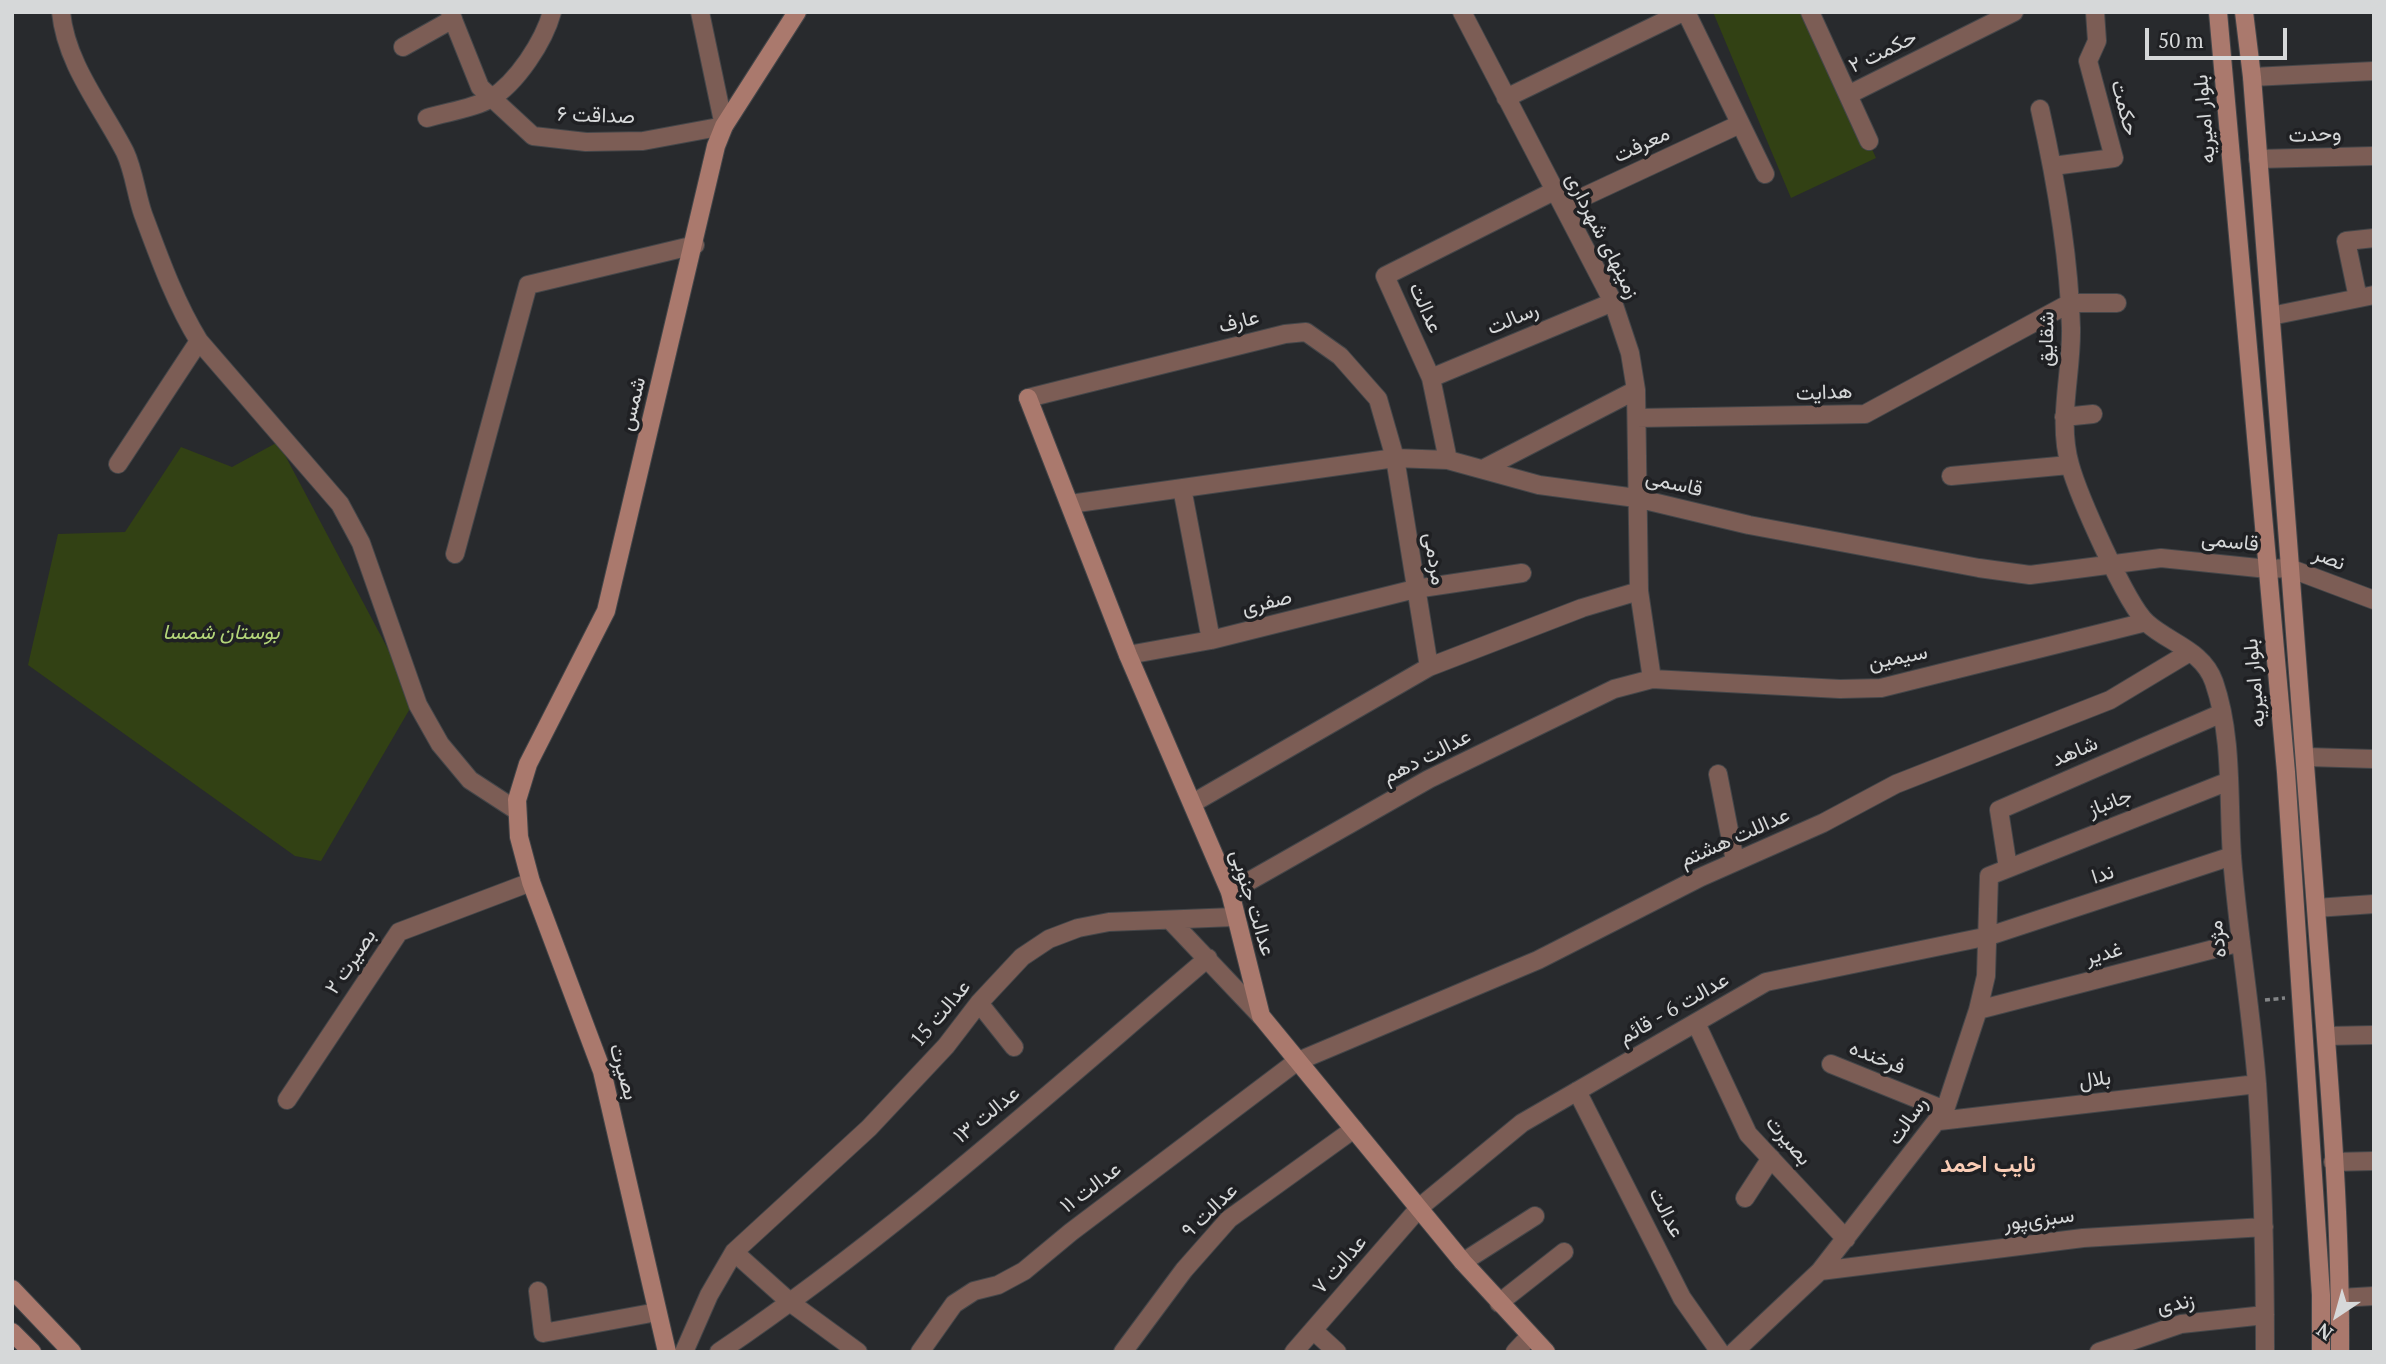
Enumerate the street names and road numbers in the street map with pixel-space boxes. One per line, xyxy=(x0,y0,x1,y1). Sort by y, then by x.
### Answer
street label: حکمت ۲ xyxy=(1845,25,1921,79)
street label: بلوار امیریه xyxy=(2189,73,2221,165)
street label: حکمت xyxy=(2105,78,2143,138)
street label: صداقت ۶ xyxy=(557,102,635,130)
street label: معرفت xyxy=(1610,121,1674,169)
street label: وحدت xyxy=(2288,121,2342,149)
street label: زمینهای شهرداری xyxy=(1560,169,1644,303)
street label: عدالت xyxy=(1403,279,1447,337)
street label: رسالت xyxy=(1484,297,1542,341)
street label: عارف xyxy=(1216,305,1262,339)
street label: شقایق xyxy=(2034,311,2060,367)
street label: شمس xyxy=(614,374,652,434)
street label: هدایت xyxy=(1795,379,1853,407)
street label: قاسمی xyxy=(1643,465,1705,503)
street label: قاسمی xyxy=(2200,526,2260,558)
street label: مردمی xyxy=(1417,531,1451,587)
street label: نصر xyxy=(2309,541,2349,577)
street label: صفری xyxy=(1239,585,1295,621)
street label: بلوار امیریه xyxy=(2239,637,2271,729)
street label: سیمین xyxy=(1866,640,1930,676)
street label: عدالت دهم xyxy=(1379,724,1475,790)
street label: شاهد xyxy=(2048,731,2102,773)
street label: جانباز xyxy=(2084,783,2136,823)
street label: عداللت هشتم xyxy=(1676,803,1794,873)
street label: عدالت جنوبی xyxy=(1224,847,1280,959)
street label: ندا xyxy=(2089,860,2117,890)
street label: مژده xyxy=(2203,919,2233,959)
street label: بصیرت ۲ xyxy=(320,924,382,1000)
street label: غدیر xyxy=(2083,937,2125,971)
street label: عدالت 6 - قائم xyxy=(1615,967,1733,1051)
street label: عدالت 15 xyxy=(906,975,976,1053)
street label: فرخنده xyxy=(1845,1035,1909,1081)
street label: بصیرت xyxy=(603,1041,643,1103)
street label: بلال xyxy=(2077,1066,2113,1094)
street label: عدالت ۱۳ xyxy=(949,1081,1025,1149)
street label: رسالت xyxy=(1882,1092,1934,1150)
street label: بصیرت xyxy=(1760,1111,1816,1171)
street label: عدالت ۱۱ xyxy=(1056,1157,1126,1219)
street label: عدالت ۹ xyxy=(1177,1178,1243,1244)
street label: عدالت xyxy=(1643,1184,1689,1242)
street label: سبزی‌پور xyxy=(2002,1203,2076,1237)
street label: عدالت ۷ xyxy=(1308,1230,1372,1300)
street label: زندی xyxy=(2155,1288,2197,1320)

